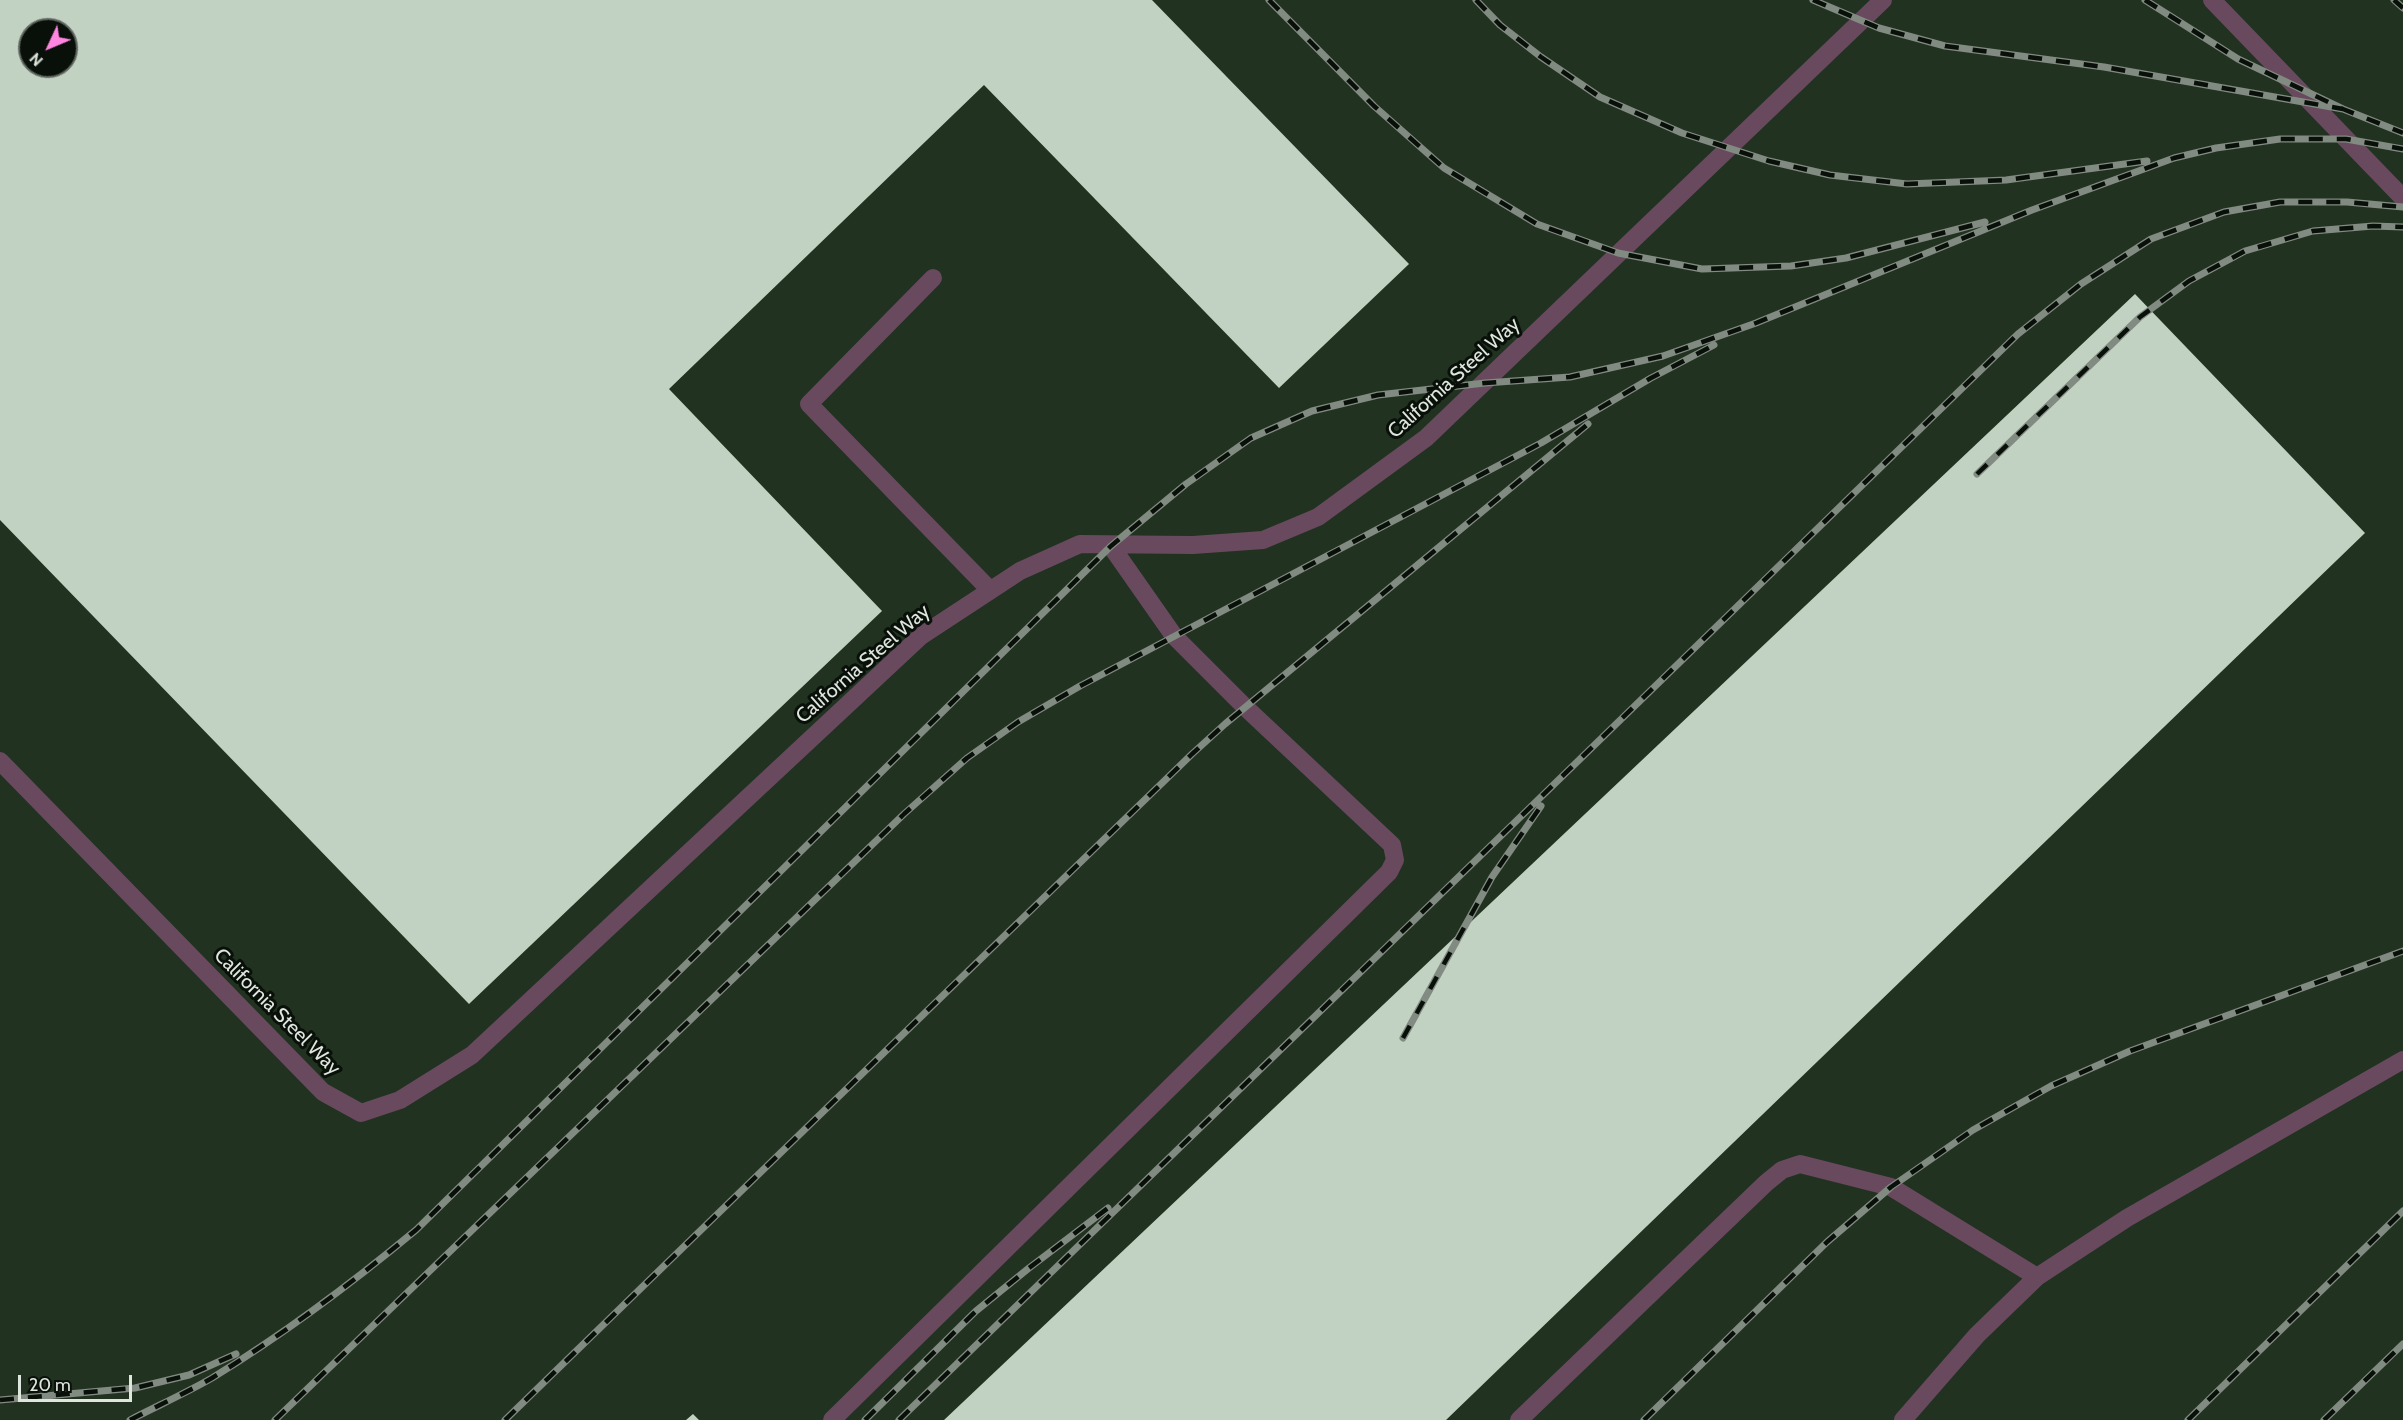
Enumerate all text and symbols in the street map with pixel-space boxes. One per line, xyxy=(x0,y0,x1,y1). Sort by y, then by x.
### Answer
north arrow xyxy=(18,18,78,78)
text: N xyxy=(25,49,47,70)
street label: California Steel Way xyxy=(1383,312,1525,444)
street label: California Steel Way xyxy=(791,599,935,729)
street label: California Steel Way xyxy=(209,944,345,1080)
scale bar xyxy=(21,1363,135,1401)
text: 20 m xyxy=(29,1374,71,1396)

